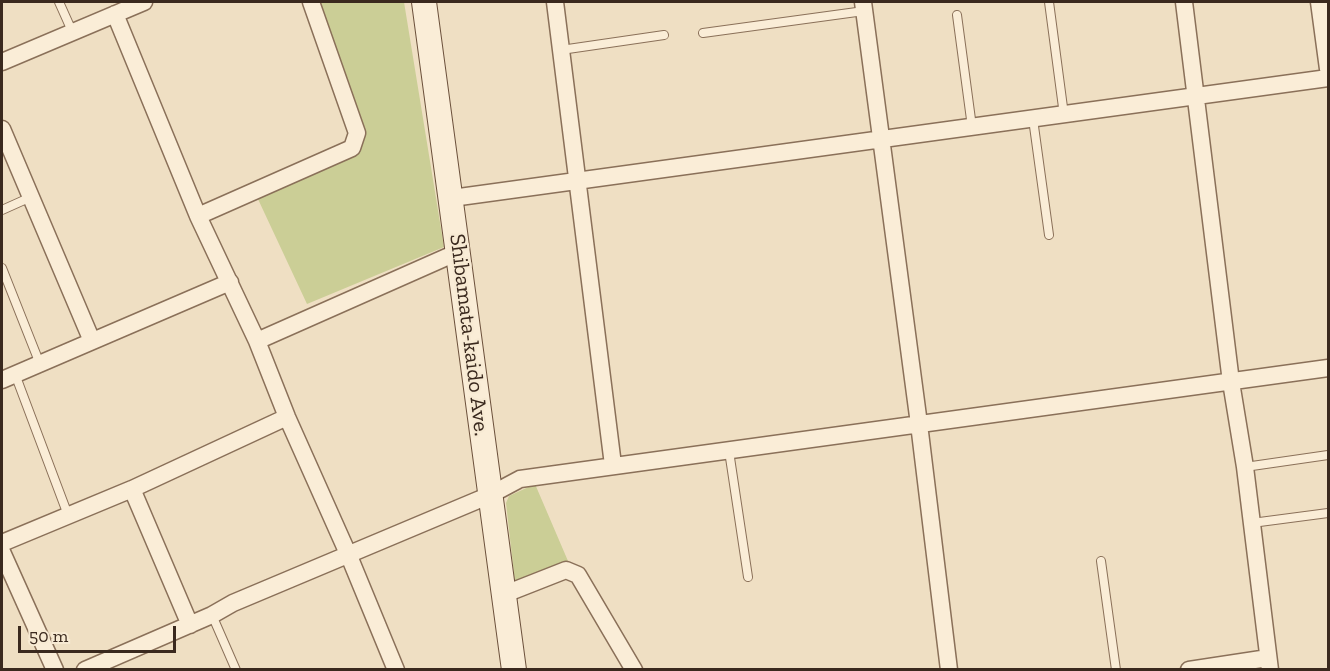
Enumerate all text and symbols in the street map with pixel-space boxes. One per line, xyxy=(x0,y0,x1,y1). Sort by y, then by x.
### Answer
street label: Shibamata-kaido Ave. xyxy=(443,232,495,438)
scale bar xyxy=(21,614,178,652)
text: 50 m xyxy=(29,625,68,647)

